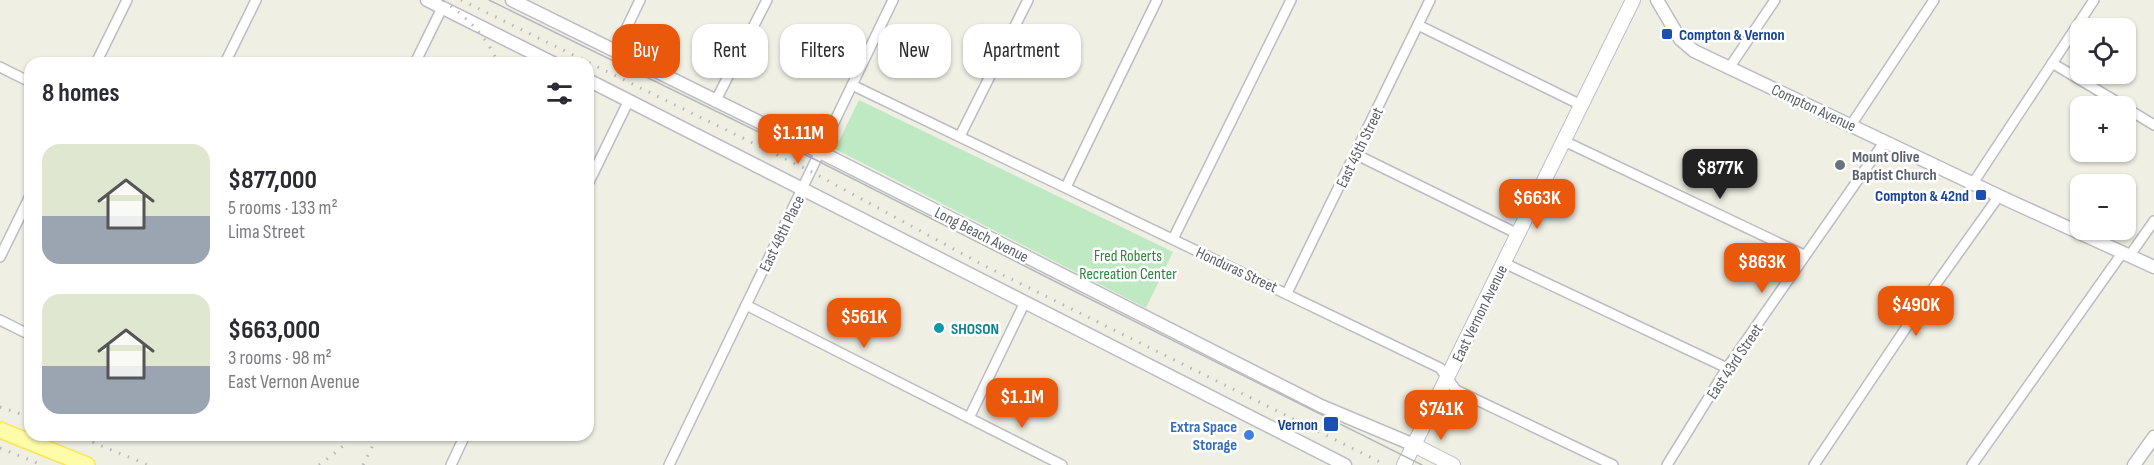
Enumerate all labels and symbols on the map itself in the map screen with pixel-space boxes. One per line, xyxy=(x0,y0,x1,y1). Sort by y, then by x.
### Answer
place label: Compton & Vernon xyxy=(1679,26,1785,45)
marker: Compton & Vernon xyxy=(1660,27,1674,41)
street label: Compton Avenue xyxy=(1768,81,1859,136)
street label: East 45th Street xyxy=(1333,104,1388,191)
pin: $1.11M xyxy=(749,114,847,165)
place label: Mount Olive Baptist Church xyxy=(1852,148,1937,185)
pin: $877K xyxy=(1678,149,1762,200)
marker: Mount Olive Baptist Church xyxy=(1833,158,1847,172)
pin: $663K xyxy=(1495,179,1579,230)
place label: Compton & 42nd xyxy=(1875,187,1969,206)
marker: Compton & 42nd xyxy=(1974,188,1988,202)
street label: East 48th Place xyxy=(756,192,809,275)
street label: Long Beach Avenue xyxy=(931,204,1031,267)
street label: Honduras Street xyxy=(1193,243,1280,298)
pin: $863K xyxy=(1720,243,1804,294)
park label: Fred Roberts Recreation Center xyxy=(1079,247,1177,284)
street label: East Vernon Avenue xyxy=(1449,262,1512,365)
pin: $490K xyxy=(1874,286,1958,337)
pin: $561K xyxy=(822,298,906,349)
place label: SHOSON xyxy=(951,320,999,339)
marker: SHOSON xyxy=(932,321,946,335)
street label: East 43rd Street xyxy=(1703,321,1767,403)
pin: $1.1M xyxy=(980,378,1064,429)
pin: $741K xyxy=(1399,390,1483,441)
marker: Vernon xyxy=(1322,415,1340,433)
place label: Vernon xyxy=(1278,416,1318,435)
place label: Extra Space Storage xyxy=(1170,418,1237,455)
marker: Extra Space Storage xyxy=(1242,428,1256,442)

